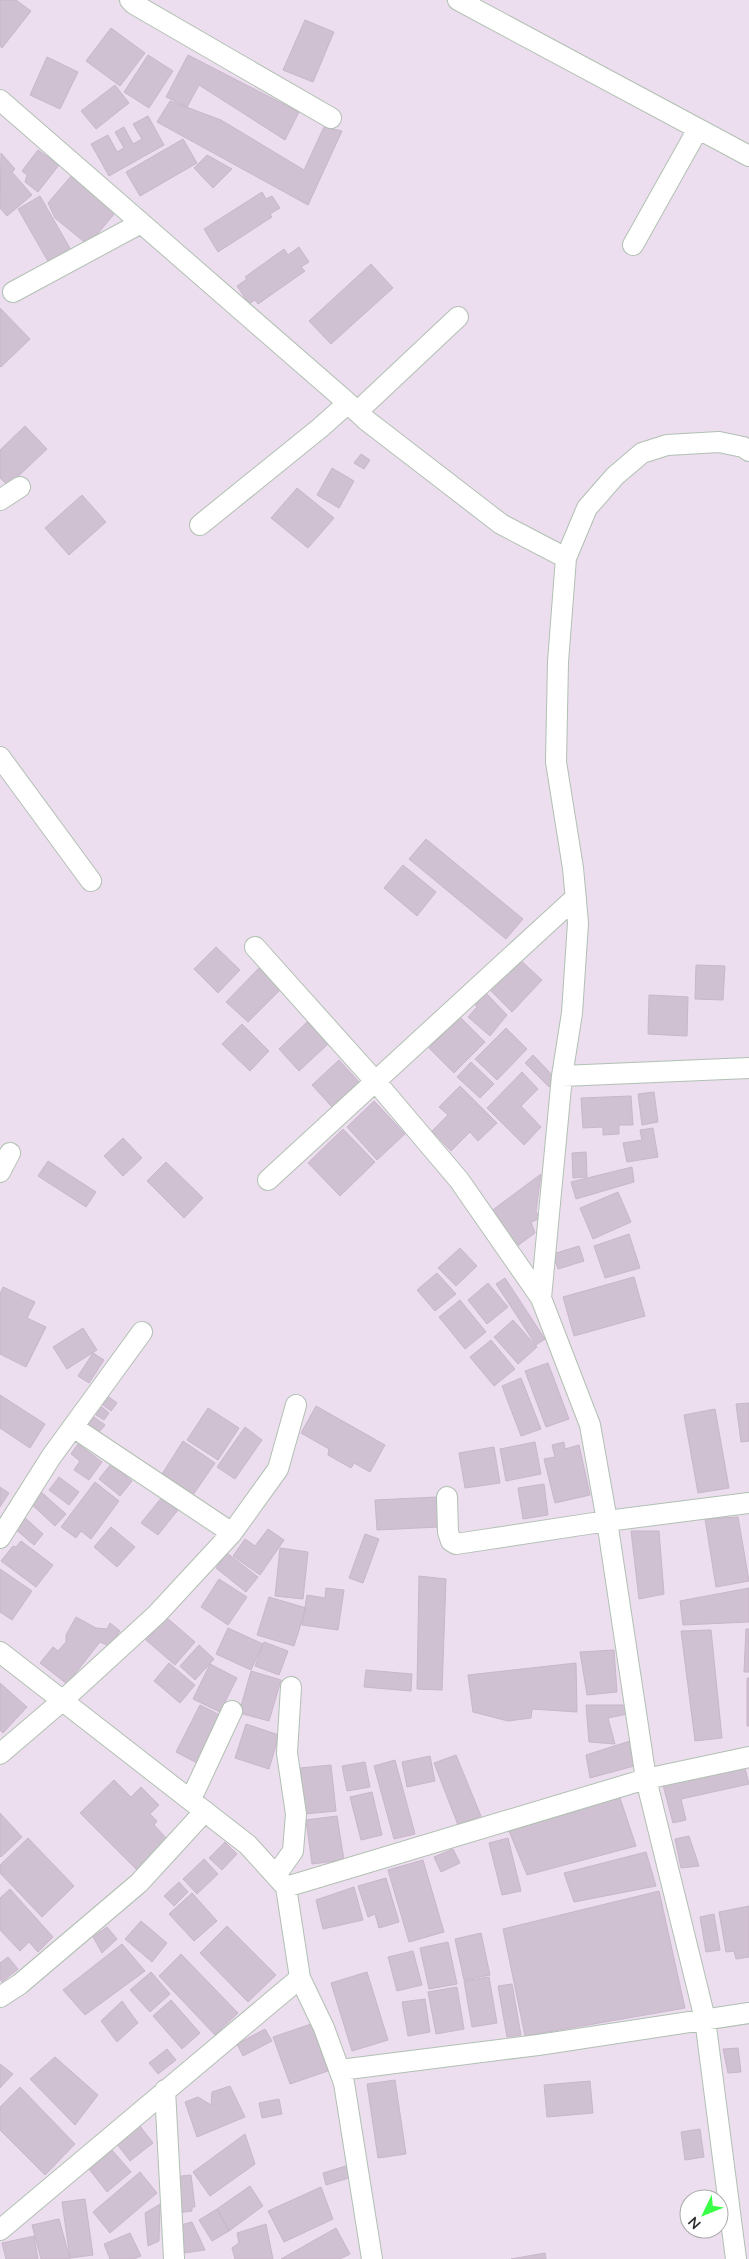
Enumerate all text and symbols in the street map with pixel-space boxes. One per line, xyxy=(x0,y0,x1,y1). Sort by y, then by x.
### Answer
north arrow xyxy=(679,2189,729,2239)
text: N xyxy=(684,2213,704,2233)

